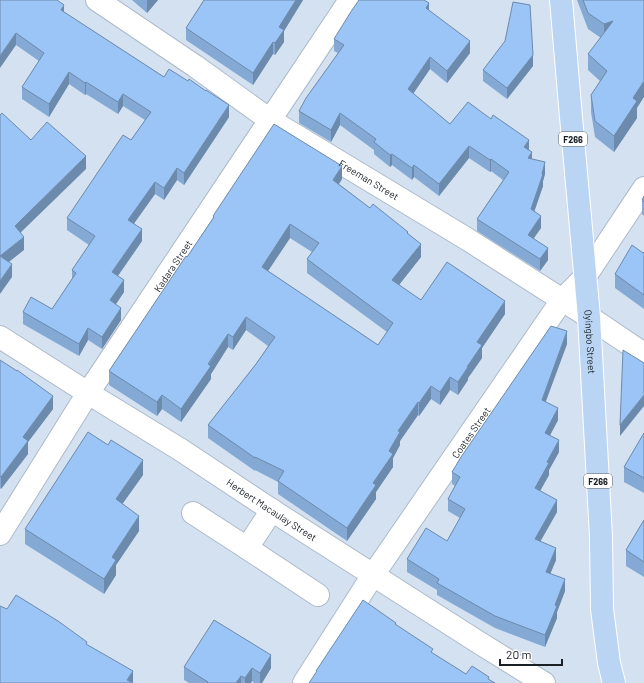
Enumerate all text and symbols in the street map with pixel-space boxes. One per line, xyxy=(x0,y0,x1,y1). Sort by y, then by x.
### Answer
road number: F266 xyxy=(559,132,587,146)
street label: Freeman Street xyxy=(337,157,401,203)
street label: Kadara Street xyxy=(151,237,195,294)
street label: Oyingbo Street xyxy=(582,309,598,375)
street label: Coates Street xyxy=(449,404,493,460)
road number: F266 xyxy=(584,474,612,488)
street label: Herbert Macaulay Street xyxy=(224,476,319,544)
scale bar xyxy=(500,641,562,667)
text: 20 m xyxy=(506,647,532,661)

